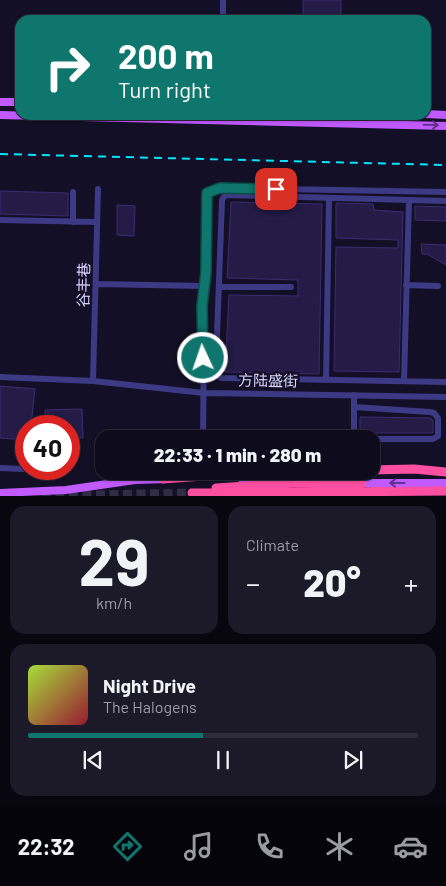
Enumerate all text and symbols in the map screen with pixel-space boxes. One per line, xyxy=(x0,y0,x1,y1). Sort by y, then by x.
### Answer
text: 200 m xyxy=(118,34,214,76)
icon: right xyxy=(35,35,100,100)
text: Turn right xyxy=(118,76,211,102)
one-way arrow xyxy=(423,120,439,130)
pin xyxy=(255,168,297,210)
icon: arrive xyxy=(262,175,290,203)
street label: 谷丰巷 xyxy=(74,262,92,308)
position arrow xyxy=(176,331,228,383)
street label: 方陆盛街 xyxy=(238,370,298,390)
speed limit sign: 40 xyxy=(15,415,80,480)
text: 22:33 · 1 min · 280 m xyxy=(154,443,321,466)
one-way arrow xyxy=(390,478,406,488)
text: 29 xyxy=(79,521,149,599)
text: Climate xyxy=(246,535,299,554)
text: 20° xyxy=(303,559,361,605)
text: − xyxy=(246,566,260,600)
text: + xyxy=(404,566,418,600)
text: km/h xyxy=(96,593,132,612)
text: Night Drive xyxy=(103,674,196,697)
text: The Halogens xyxy=(103,697,197,716)
icon: previous xyxy=(79,746,107,774)
icon: pause xyxy=(209,746,237,774)
icon: next xyxy=(339,746,367,774)
icon: directions xyxy=(110,829,145,864)
icon: music xyxy=(181,829,216,864)
icon: phone xyxy=(252,829,287,864)
icon: climate xyxy=(322,829,357,864)
icon: car xyxy=(393,829,428,864)
text: 22:32 xyxy=(18,833,75,859)

